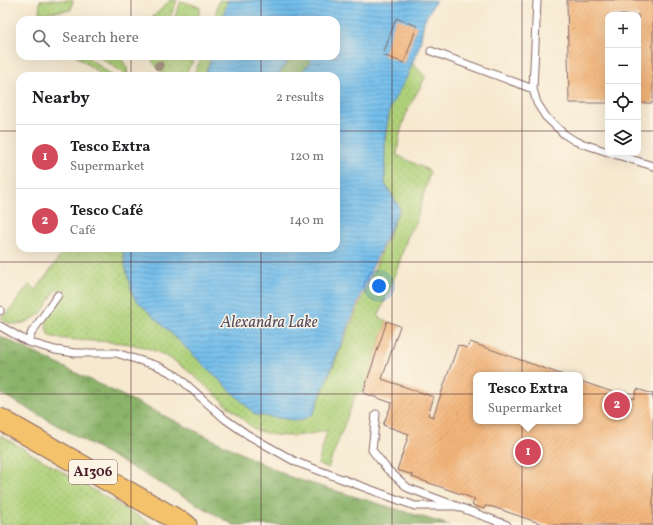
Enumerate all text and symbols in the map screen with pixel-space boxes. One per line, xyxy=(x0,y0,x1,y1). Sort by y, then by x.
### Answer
map controls xyxy=(605,12,641,156)
button: + xyxy=(605,12,641,48)
search box xyxy=(16,16,340,60)
icon: search xyxy=(30,27,52,49)
text: Search here xyxy=(62,28,139,49)
button: − xyxy=(605,48,641,84)
button: locate xyxy=(605,84,641,120)
text: Nearby xyxy=(32,87,90,110)
text: 2 results xyxy=(276,89,324,107)
button: layers xyxy=(605,120,641,156)
text: Tesco Extra xyxy=(70,137,151,158)
text: 1 xyxy=(42,148,48,166)
text: 120 m xyxy=(290,148,324,166)
text: Supermarket xyxy=(70,158,145,176)
text: Tesco Café xyxy=(70,201,143,222)
text: 2 xyxy=(42,212,48,230)
text: 140 m xyxy=(290,212,324,230)
text: Café xyxy=(70,222,96,240)
your location xyxy=(369,276,389,296)
water label: Alexandra Lake xyxy=(219,312,318,334)
popup xyxy=(473,372,583,424)
text: Tesco Extra xyxy=(488,379,568,400)
pin: 2 xyxy=(604,390,630,420)
text: Supermarket xyxy=(488,400,562,418)
pin: 1 xyxy=(515,437,541,467)
road number: A1306 xyxy=(69,460,117,484)

